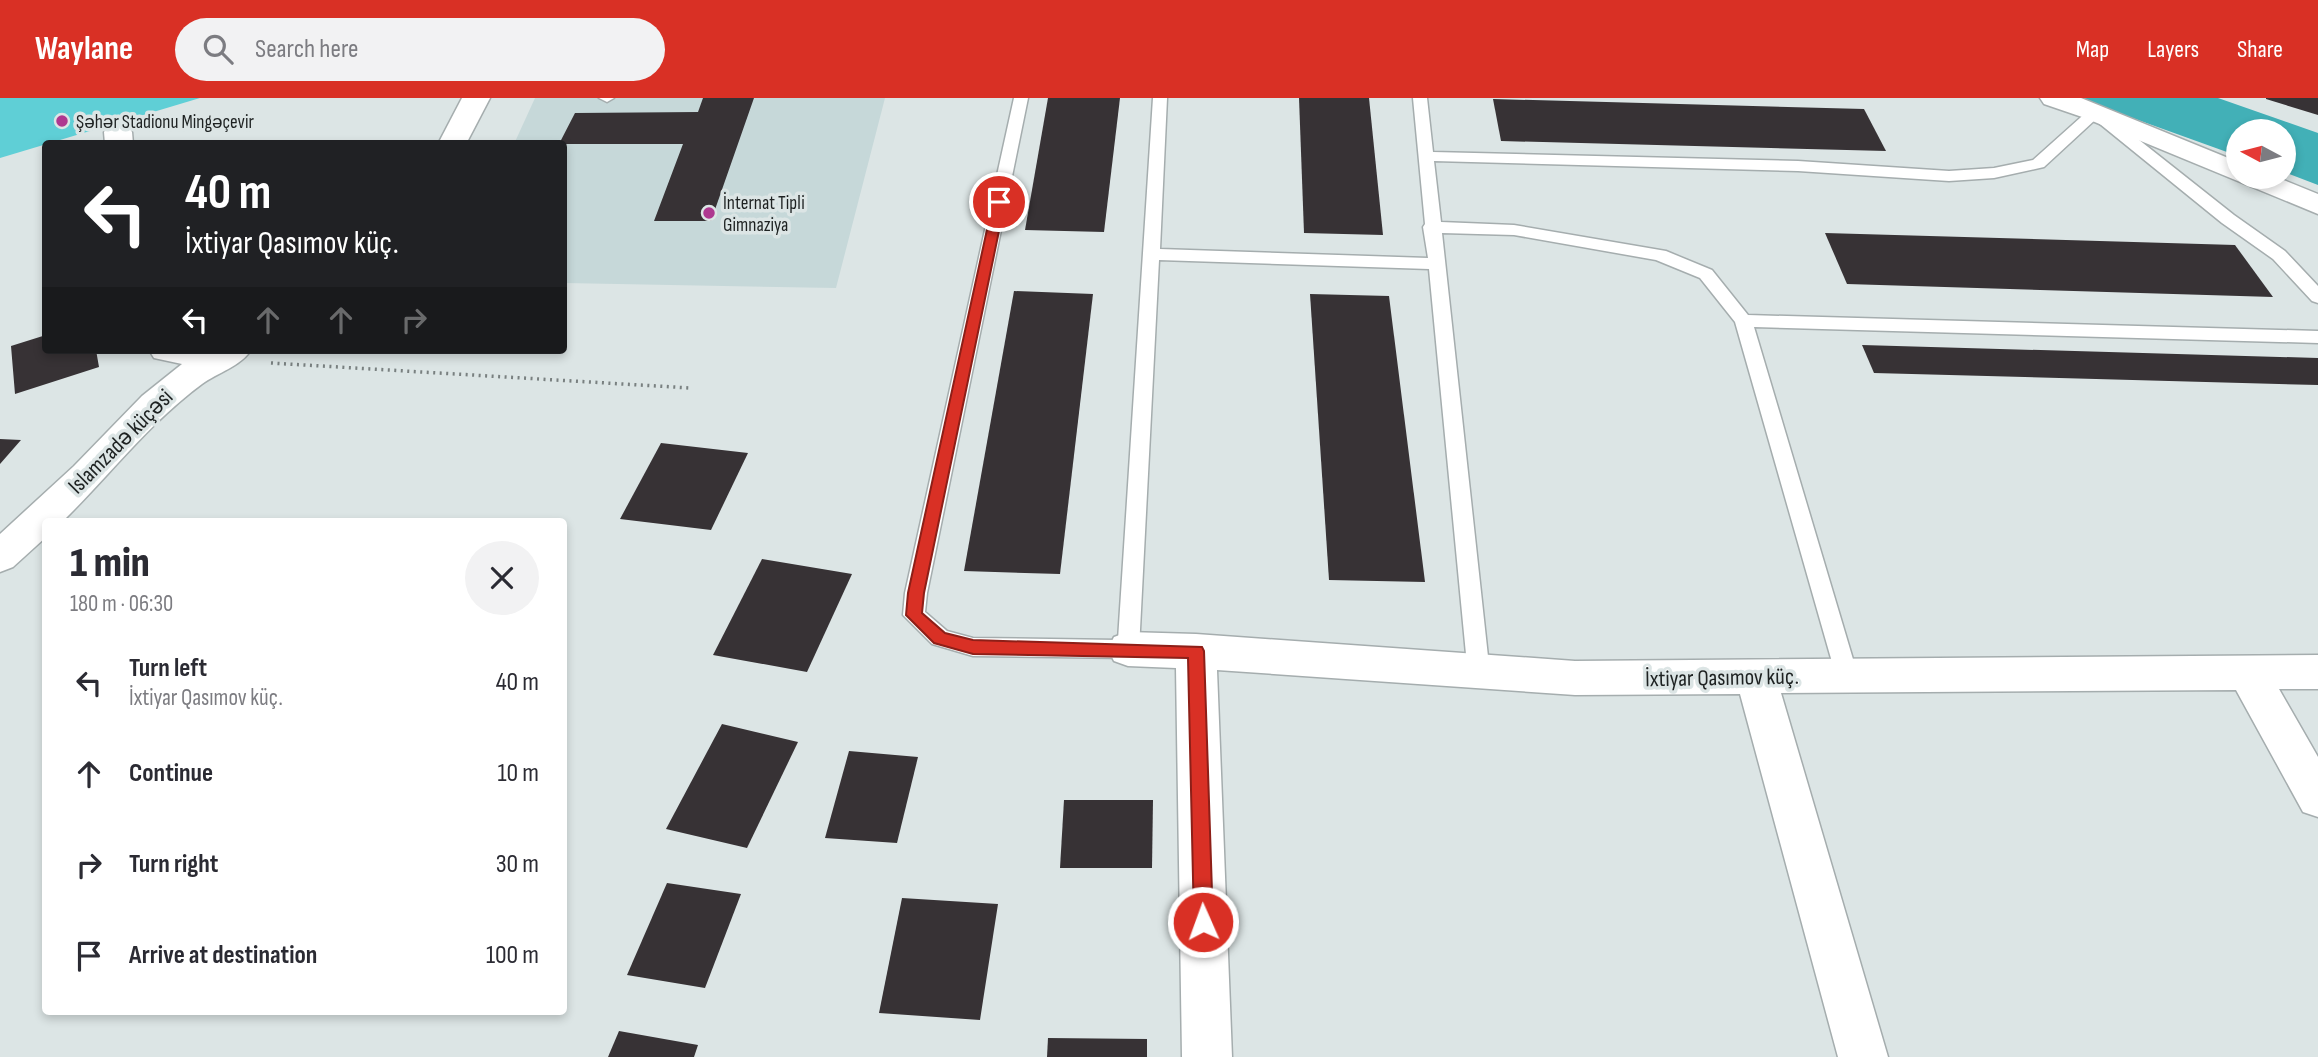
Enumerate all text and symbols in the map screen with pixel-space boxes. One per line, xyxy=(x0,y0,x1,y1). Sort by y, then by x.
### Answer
search box xyxy=(175,18,665,81)
text: Waylane xyxy=(35,29,133,69)
icon: search xyxy=(199,30,237,68)
text: Search here xyxy=(255,34,358,65)
text: Map xyxy=(2076,35,2109,64)
text: Layers xyxy=(2147,35,2199,64)
text: Share xyxy=(2237,35,2283,64)
place label: Şəhər Stadionu Mingəçevir xyxy=(76,111,254,134)
marker: Şəhər Stadionu Mingəçevir xyxy=(54,113,70,129)
north arrow xyxy=(2226,119,2296,189)
map controls xyxy=(2226,119,2296,189)
text: 40 m xyxy=(185,164,271,223)
icon: left xyxy=(70,168,161,259)
pin xyxy=(969,172,1029,232)
icon: arrive xyxy=(980,183,1018,221)
place label: İnternat Tipli Gimnaziya xyxy=(723,192,805,237)
marker: İnternat Tipli Gimnaziya xyxy=(701,205,717,221)
text: İxtiyar Qasımov küç. xyxy=(185,224,399,263)
icon: left xyxy=(176,301,214,339)
icon: ahead xyxy=(249,301,287,339)
icon: ahead xyxy=(322,301,360,339)
icon: right xyxy=(395,301,433,339)
street label: Islamzadə küçəsi xyxy=(62,383,179,500)
text: 1 min xyxy=(70,538,150,589)
button: close xyxy=(465,541,539,615)
text: 180 m · 06:30 xyxy=(70,590,173,618)
text: Turn left xyxy=(129,653,207,684)
street label: İxtiyar Qasımov küç. xyxy=(1645,663,1799,693)
icon: left xyxy=(70,664,108,702)
text: 40 m xyxy=(496,667,539,698)
text: İxtiyar Qasımov küç. xyxy=(129,684,283,712)
icon: ahead xyxy=(70,755,108,793)
text: Continue xyxy=(129,758,213,789)
text: 10 m xyxy=(497,758,539,789)
icon: right xyxy=(70,846,108,884)
text: Turn right xyxy=(129,849,218,880)
text: 30 m xyxy=(496,849,539,880)
position arrow xyxy=(1166,885,1240,959)
icon: arrive xyxy=(70,937,108,975)
text: Arrive at destination xyxy=(129,940,317,971)
text: 100 m xyxy=(486,940,539,971)

